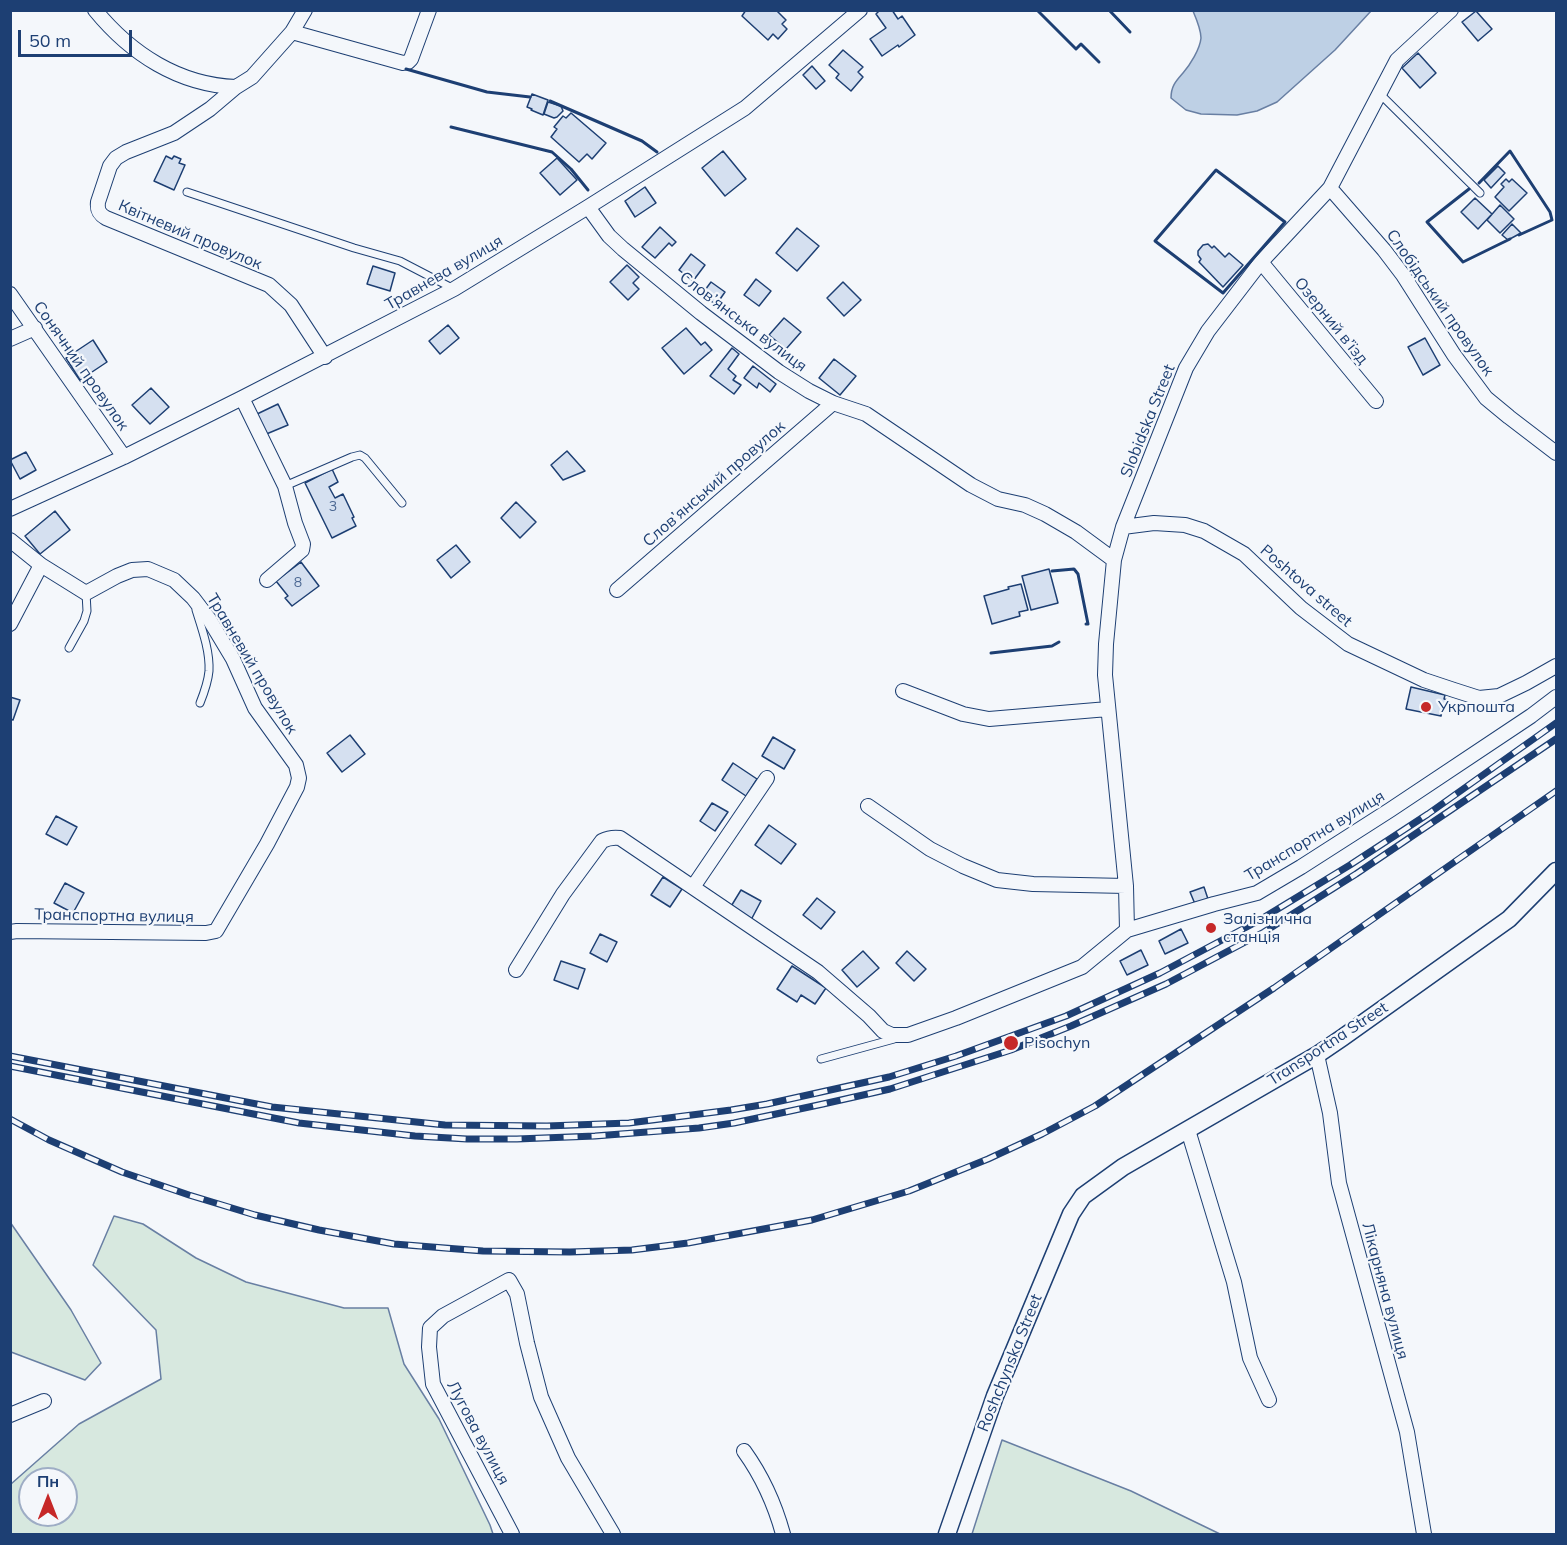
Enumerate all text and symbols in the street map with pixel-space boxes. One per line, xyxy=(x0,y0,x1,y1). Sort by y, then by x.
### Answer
scale bar xyxy=(21,18,135,56)
text: 50 m xyxy=(29,29,71,52)
street label: Квітневий провулок xyxy=(115,196,265,274)
street label: Слобідський провулок xyxy=(1382,226,1498,380)
street label: Травнева вулиця xyxy=(382,231,506,315)
street label: Слов’янська вулиця xyxy=(676,268,810,376)
street label: Озерний в’їзд xyxy=(1290,274,1372,368)
street label: Сонячний провулок xyxy=(29,298,133,434)
street label: Slobidska Street xyxy=(1117,362,1179,480)
street label: Слов’янський провулок xyxy=(639,417,789,551)
house number: 3 xyxy=(329,499,337,515)
street label: Poshtova street xyxy=(1256,541,1356,631)
house number: 8 xyxy=(294,575,302,591)
street label: Травневий провулок xyxy=(202,590,302,738)
place label: Укрпошта xyxy=(1438,697,1515,717)
marker: Укрпошта xyxy=(1419,700,1433,714)
street label: Транспортна вулиця xyxy=(1242,787,1388,885)
street label: Транспортна вулиця xyxy=(34,905,194,927)
place label: Залізнична станція xyxy=(1223,909,1312,947)
marker: Залізнична станція xyxy=(1204,921,1218,935)
street label: Transportna Street xyxy=(1264,998,1392,1090)
place label: Pisochyn xyxy=(1024,1033,1090,1053)
marker: Pisochyn xyxy=(1002,1034,1020,1052)
street label: Лікарняна вулиця xyxy=(1358,1221,1412,1361)
street label: Roshchynska Street xyxy=(974,1291,1046,1435)
street label: Лугова вулиця xyxy=(443,1378,513,1488)
north arrow xyxy=(18,1467,78,1527)
text: Пн xyxy=(37,1471,59,1491)

